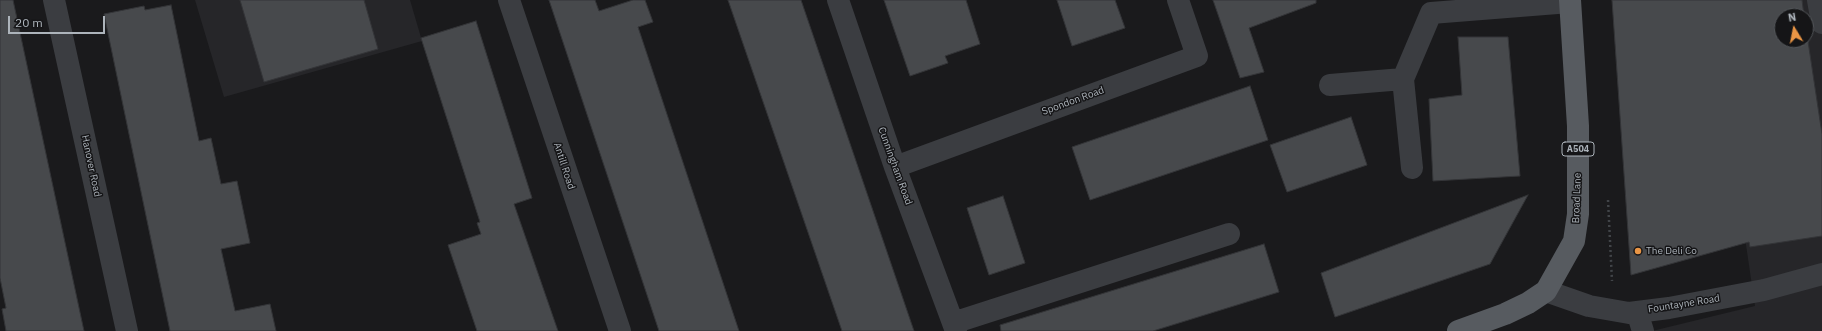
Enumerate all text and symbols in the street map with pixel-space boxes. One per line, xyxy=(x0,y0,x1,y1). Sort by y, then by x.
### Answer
scale bar xyxy=(10,8,107,34)
north arrow xyxy=(1774,8,1814,48)
text: N xyxy=(1787,10,1797,25)
text: 20 m xyxy=(15,15,43,30)
street label: Spondon Road xyxy=(1040,84,1106,118)
street label: Cunningham Road xyxy=(875,126,915,206)
street label: Hanover Road xyxy=(79,134,103,198)
street label: Antill Road xyxy=(551,141,577,191)
road number: A504 xyxy=(1562,142,1594,156)
street label: Broad Lane xyxy=(1570,172,1584,224)
place label: The Deli Co xyxy=(1646,245,1697,257)
marker: The Deli Co xyxy=(1633,246,1643,256)
street label: Fountayne Road xyxy=(1647,292,1721,316)

